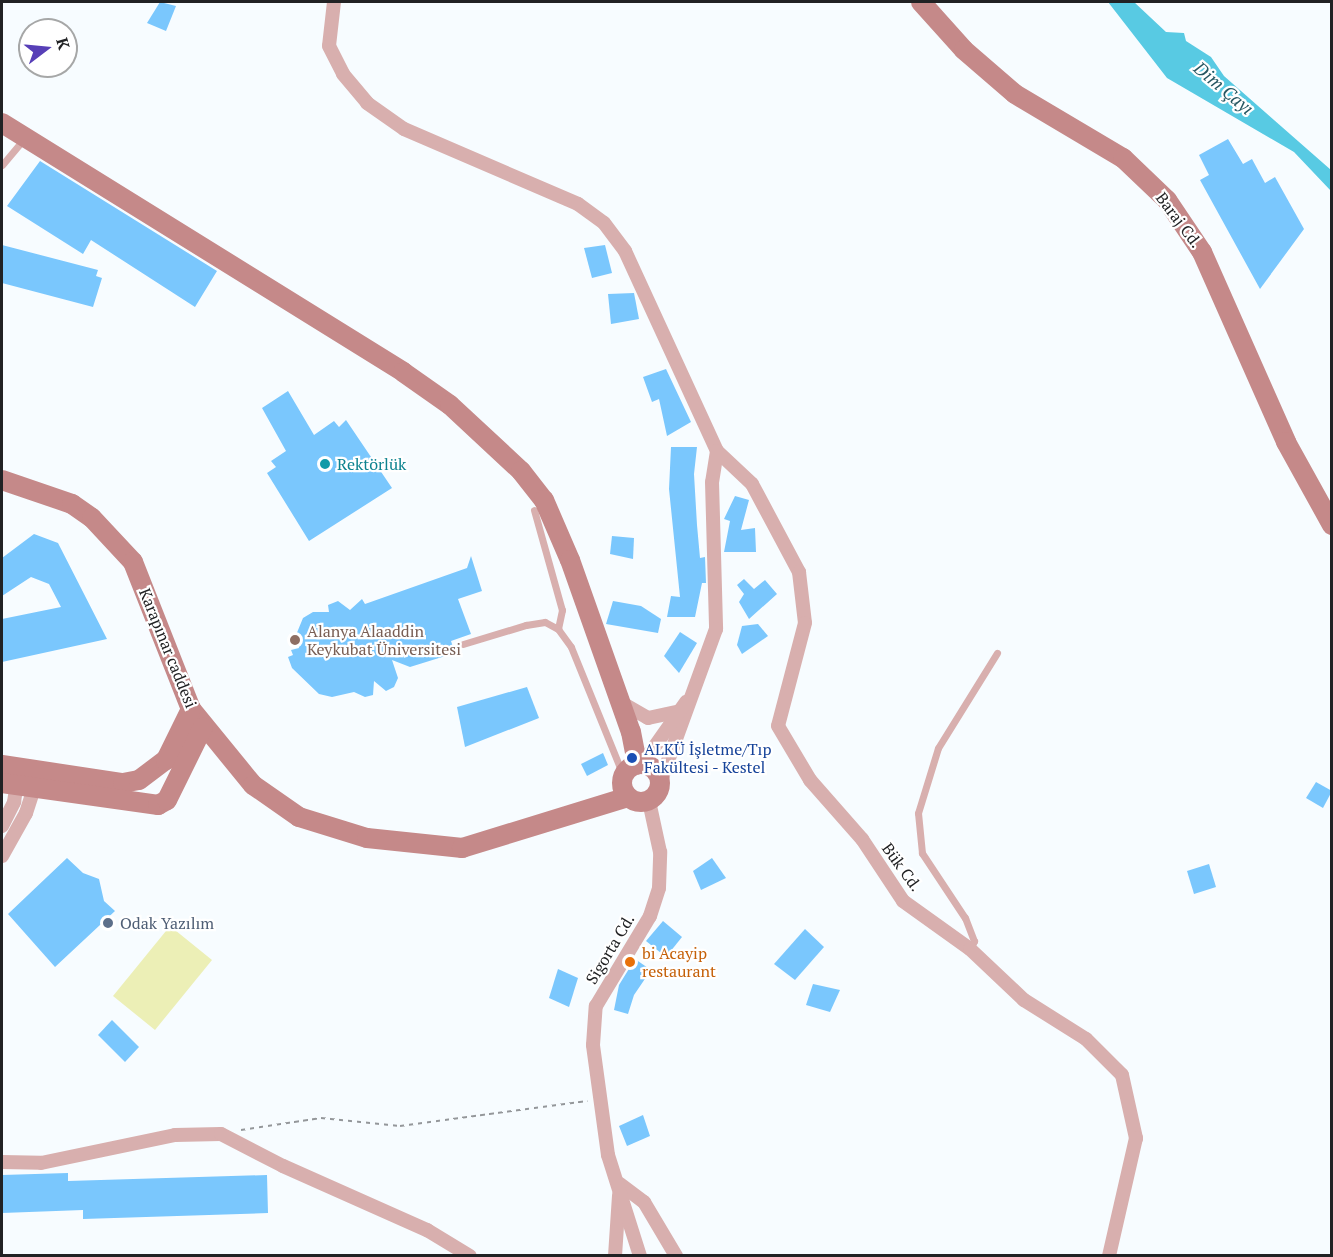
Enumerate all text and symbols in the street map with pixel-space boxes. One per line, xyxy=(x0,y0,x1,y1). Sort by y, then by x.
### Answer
north arrow xyxy=(18,18,78,78)
text: K xyxy=(51,35,76,52)
water label: Dim Çayı xyxy=(1190,57,1258,119)
street label: Baraj Cd. xyxy=(1152,189,1206,251)
place label: Rektörlük xyxy=(337,454,406,474)
marker: Rektörlük xyxy=(318,457,332,471)
street label: Karapınar caddesi xyxy=(135,585,201,711)
place label: Alanya Alaaddin Keykubat Üniversitesi xyxy=(307,621,461,659)
marker: Alanya Alaaddin Keykubat Üniversitesi xyxy=(288,633,302,647)
place label: ALKÜ İşletme/Tıp Fakültesi - Kestel xyxy=(644,739,771,777)
marker: ALKÜ İşletme/Tıp Fakültesi - Kestel xyxy=(625,751,639,765)
street label: Bük Cd. xyxy=(878,839,926,895)
street label: Sigorta Cd. xyxy=(582,910,638,988)
place label: Odak Yazılım xyxy=(120,913,214,933)
marker: Odak Yazılım xyxy=(101,916,115,930)
place label: bi Acayip restaurant xyxy=(642,943,716,981)
marker: bi Acayip restaurant xyxy=(623,955,637,969)

